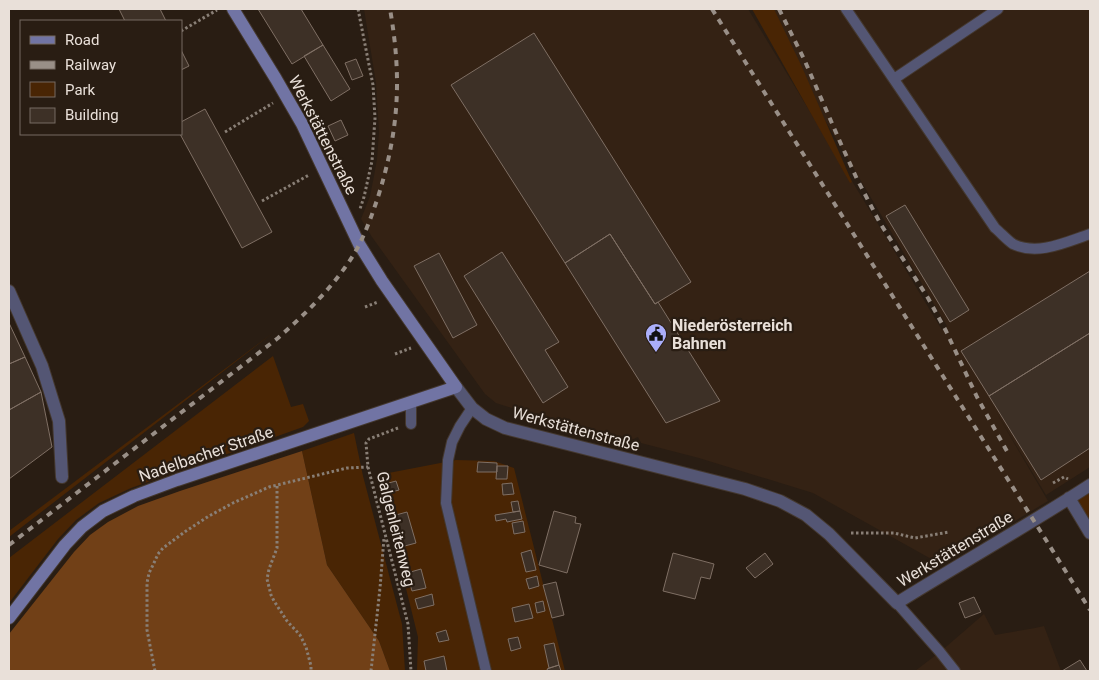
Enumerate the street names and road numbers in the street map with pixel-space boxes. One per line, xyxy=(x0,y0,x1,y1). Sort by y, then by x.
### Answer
street label: Werkstättenstraße xyxy=(285,72,361,198)
street label: Werkstättenstraße xyxy=(510,403,642,455)
street label: Nadelbacher Straße xyxy=(136,422,276,486)
street label: Galgenleitenweg xyxy=(372,469,420,589)
street label: Werkstättenstraße xyxy=(894,507,1016,591)

